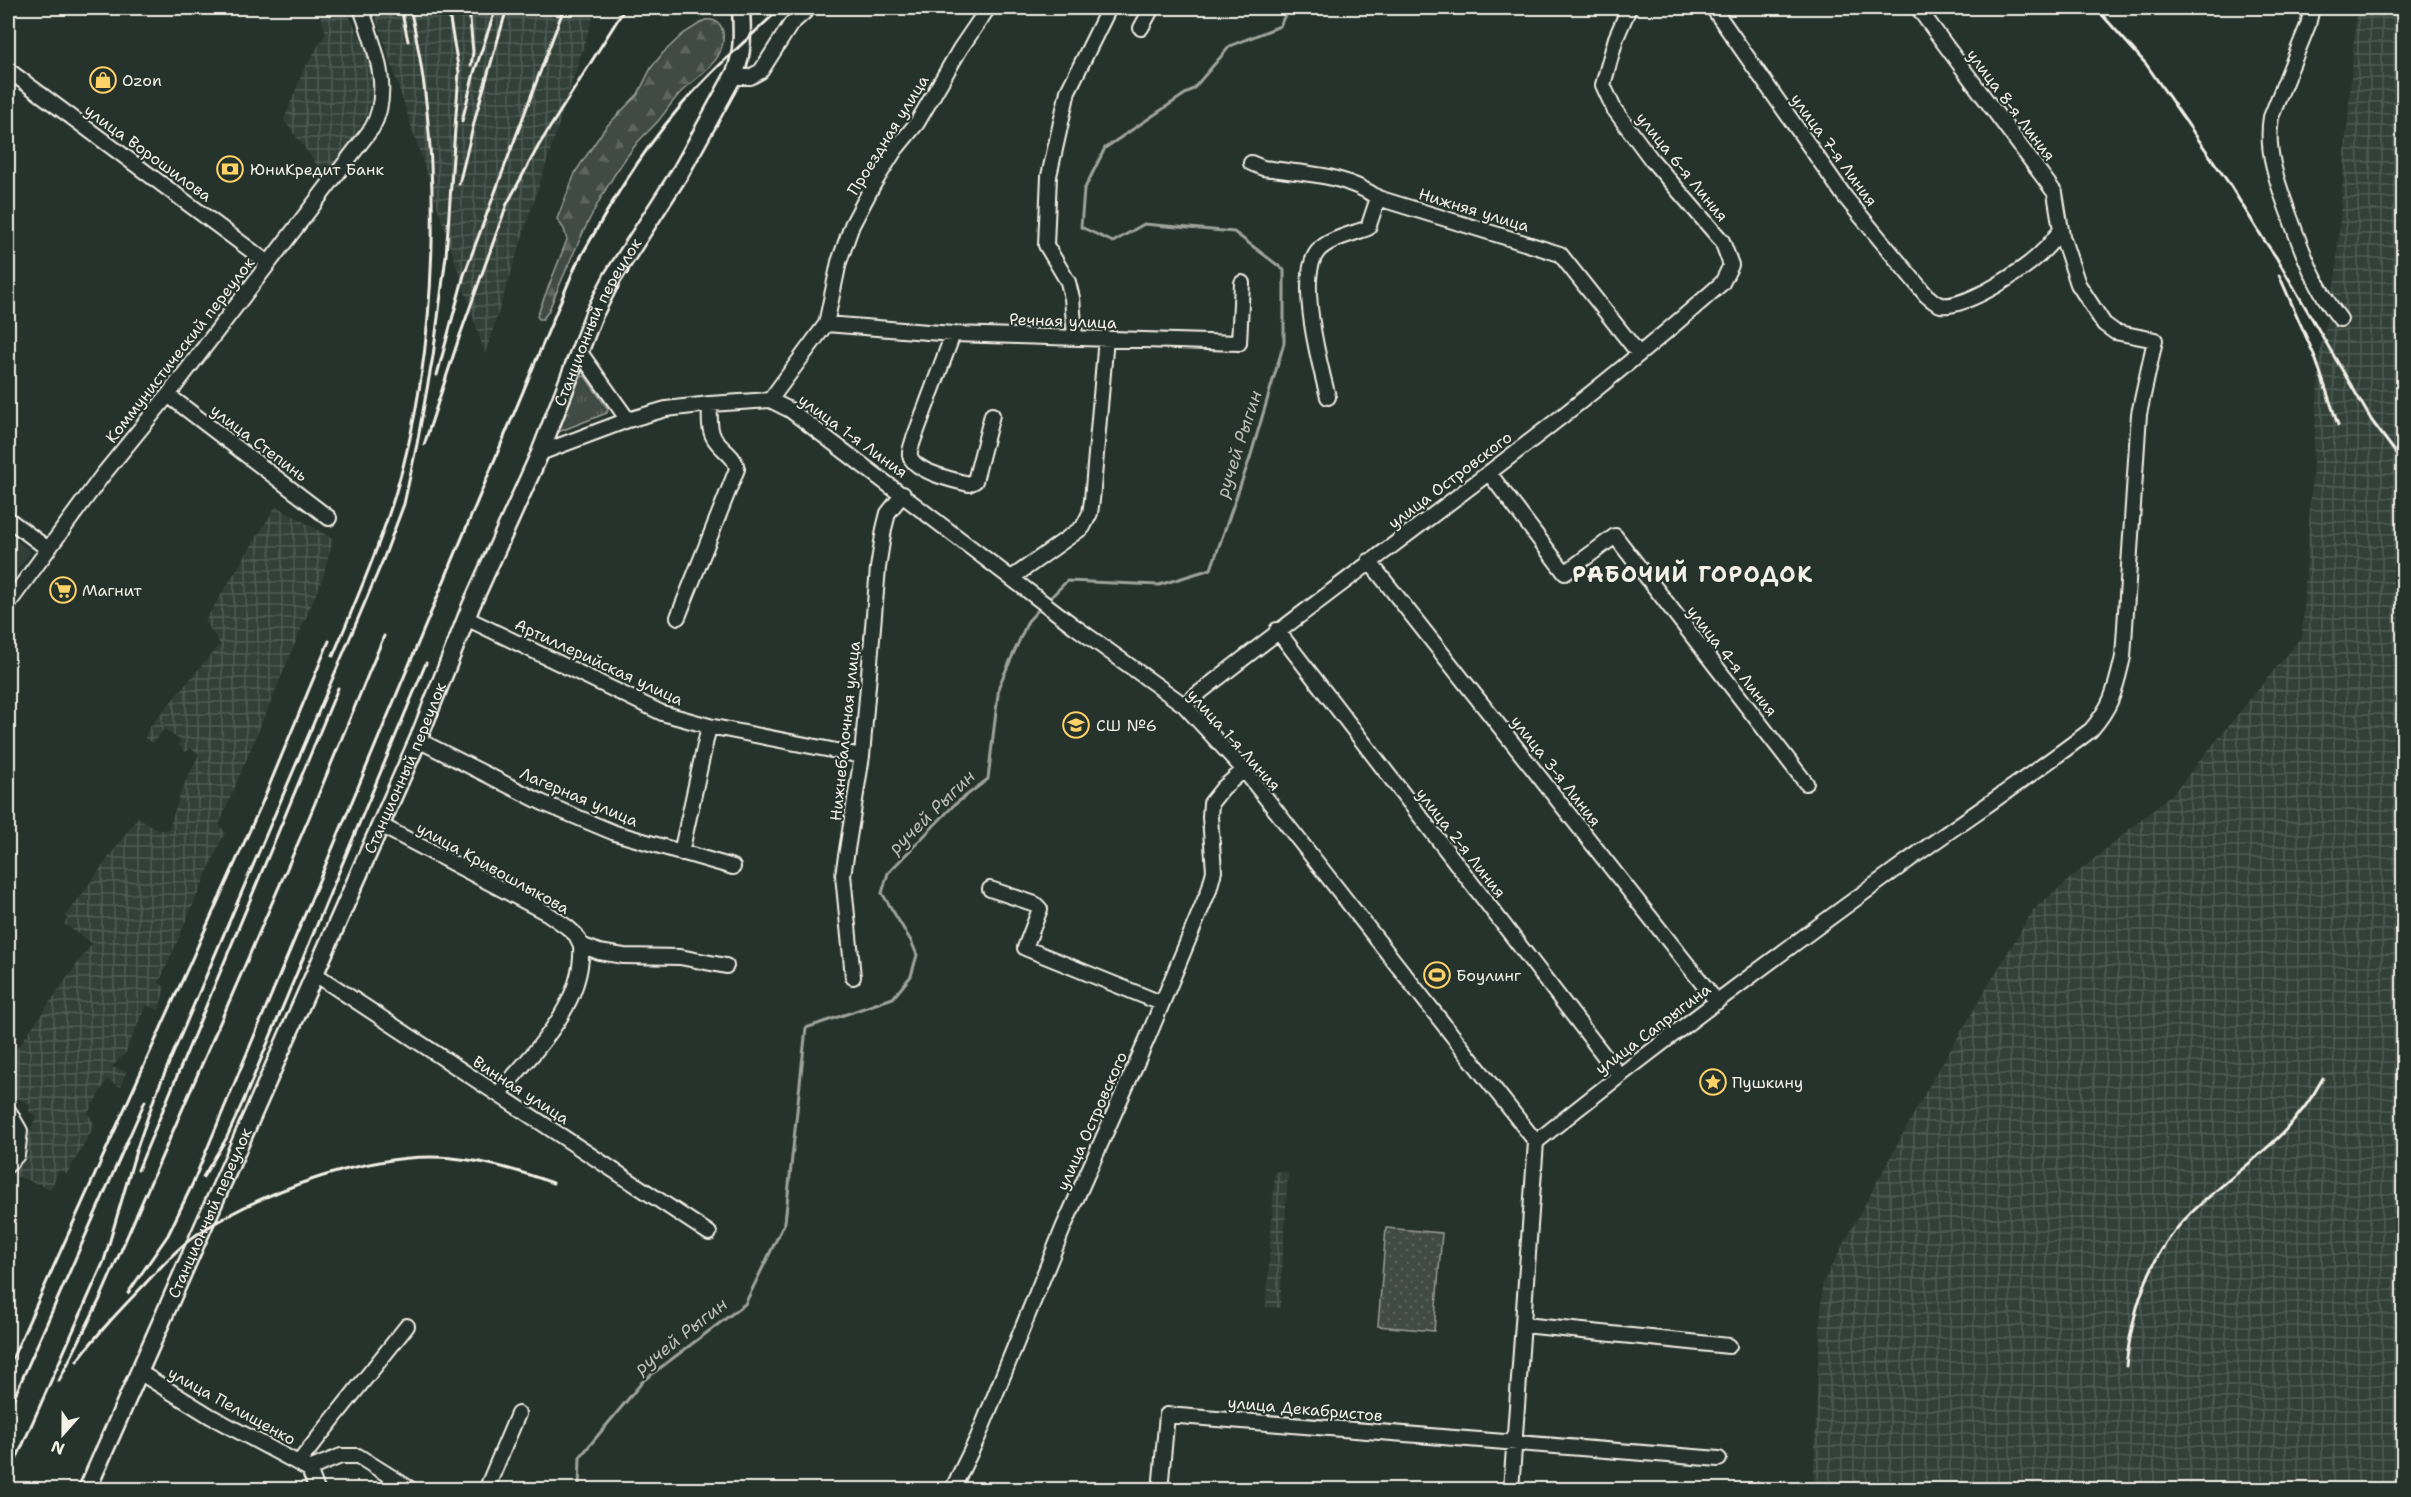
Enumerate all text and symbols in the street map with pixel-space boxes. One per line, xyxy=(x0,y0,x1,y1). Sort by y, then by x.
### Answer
street label: улица 8-я Линия xyxy=(1962,45,2060,165)
shop icon: Ozon xyxy=(88,65,118,95)
place label: Ozon xyxy=(122,70,162,91)
street label: Проездная улица xyxy=(843,71,933,199)
street label: улица 7-я Линия xyxy=(1786,89,1882,211)
street label: улица Ворошилова xyxy=(80,100,216,206)
street label: улица 6-я Линия xyxy=(1631,108,1733,226)
bank icon: ЮниКредит Банк xyxy=(215,154,245,184)
place label: ЮниКредит Банк xyxy=(250,159,384,180)
street label: Нижняя улица xyxy=(1416,183,1532,237)
street label: Станционный переулок xyxy=(549,233,646,409)
street label: Коммунистический переулок xyxy=(101,252,259,447)
street label: Речная улица xyxy=(1009,309,1117,333)
water label: ручей Рыгин xyxy=(1210,387,1268,502)
street label: улица 1-я Линия xyxy=(794,389,912,483)
street label: улица Степинь xyxy=(206,400,312,486)
street label: улица Островского xyxy=(1384,427,1516,533)
district label: РАБОЧИЙ ГОРОДОК xyxy=(1572,559,1814,589)
supermarket icon: Магнит xyxy=(48,575,78,605)
place label: Магнит xyxy=(82,580,143,601)
street label: улица 4-я Линия xyxy=(1682,601,1782,721)
street label: Артиллерийская улица xyxy=(512,614,687,710)
street label: Нижнебалочная улица xyxy=(825,640,865,822)
street label: Станционный переулок xyxy=(359,679,451,857)
street label: улица 1-я Линия xyxy=(1183,685,1285,795)
school or university icon: СШ №6 xyxy=(1061,710,1091,740)
street label: улица 3-я Линия xyxy=(1506,711,1606,831)
place label: СШ №6 xyxy=(1096,715,1157,736)
street label: Лагерная улица xyxy=(517,763,641,831)
water label: ручей Рыгин xyxy=(883,764,981,860)
street label: улица 2-я Линия xyxy=(1411,784,1511,902)
street label: улица Кривошлыкова xyxy=(413,817,573,919)
sports icon: Боулинг xyxy=(1422,960,1452,990)
place label: Боулинг xyxy=(1456,965,1522,986)
street label: улица Сапрыгина xyxy=(1591,979,1715,1079)
street label: улица Островского xyxy=(1052,1048,1132,1194)
street label: Винная улица xyxy=(469,1051,573,1129)
place icon: Пушкину xyxy=(1698,1067,1728,1097)
place label: Пушкину xyxy=(1732,1072,1803,1093)
street label: Станционный переулок xyxy=(163,1124,256,1301)
water label: ручей Рыгин xyxy=(629,1292,733,1380)
street label: улица Пелищенко xyxy=(164,1362,300,1450)
street label: улица Декабристов xyxy=(1227,1392,1383,1426)
north arrow xyxy=(33,1404,93,1464)
text: N xyxy=(48,1435,67,1460)

